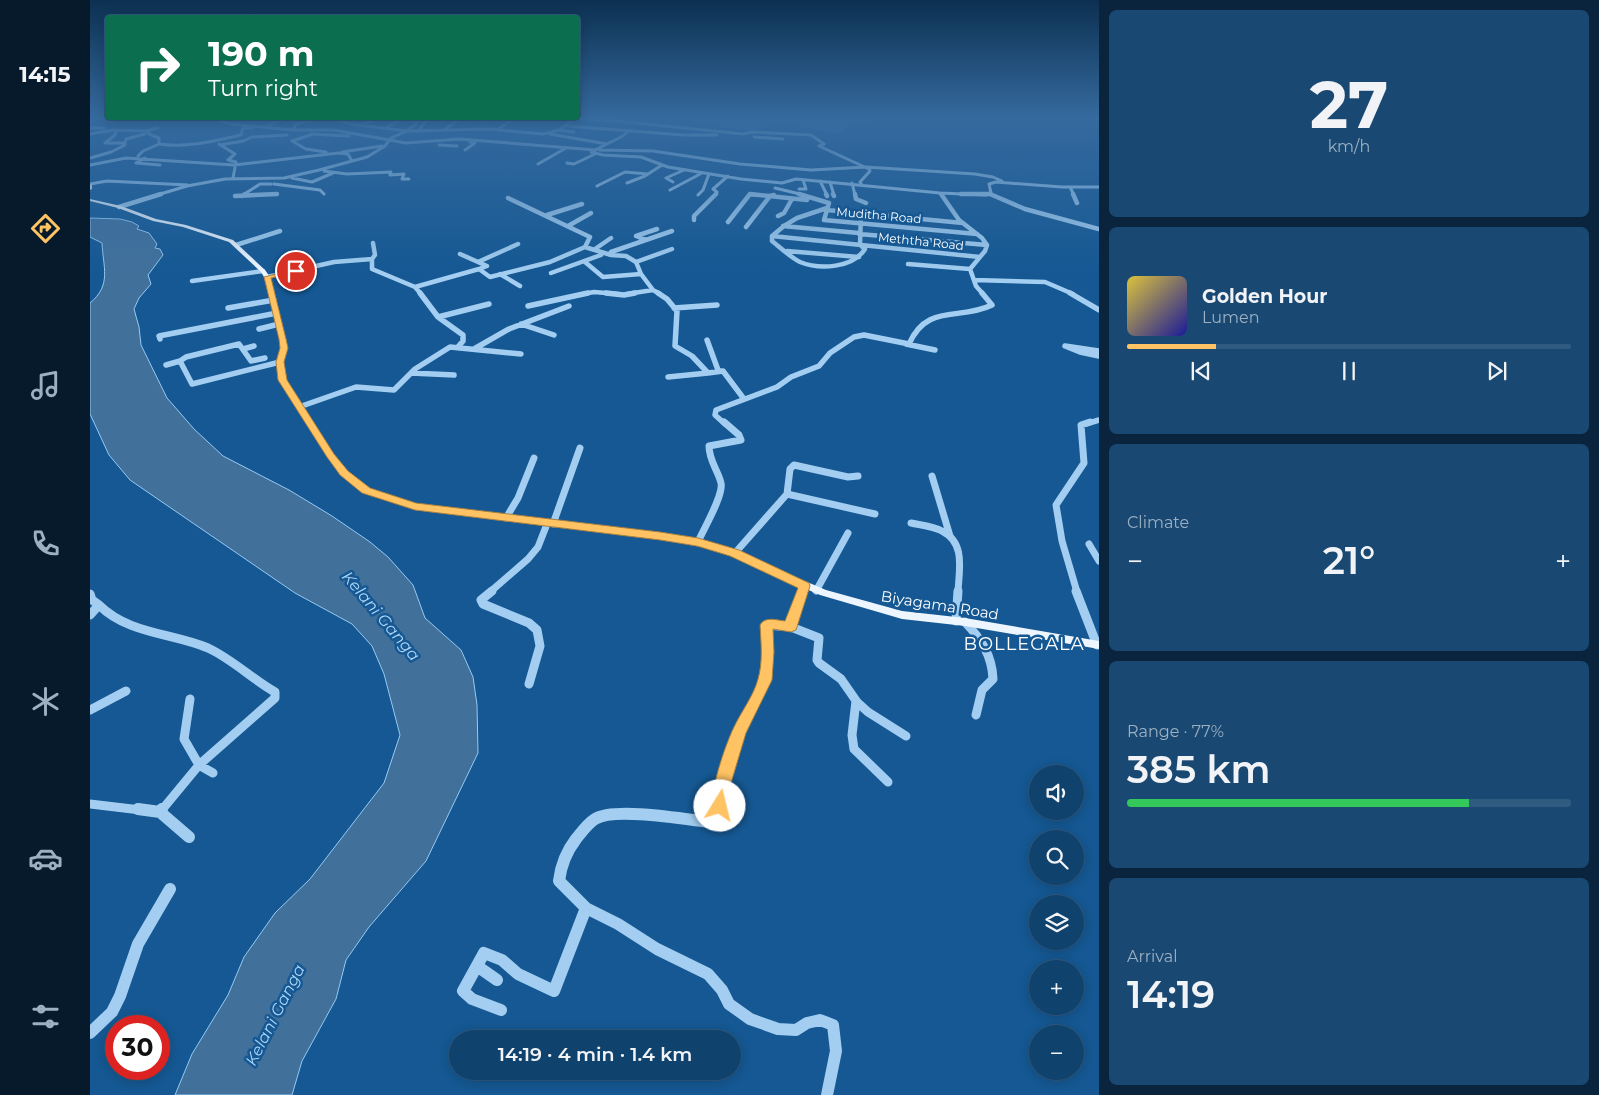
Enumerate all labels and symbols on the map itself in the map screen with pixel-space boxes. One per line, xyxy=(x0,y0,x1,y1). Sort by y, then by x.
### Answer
street label: Muditha Road xyxy=(836,204,922,226)
street label: Meththa Road xyxy=(877,229,965,253)
pin xyxy=(275,250,317,292)
water label: Kelani Ganga xyxy=(338,567,424,665)
street label: Biyagama Road xyxy=(880,586,1000,624)
district label: BOLLEGALA xyxy=(963,633,1085,655)
position arrow xyxy=(693,779,745,831)
water label: Kelani Ganga xyxy=(241,961,309,1069)
speed limit sign: 30 xyxy=(105,1015,170,1080)

